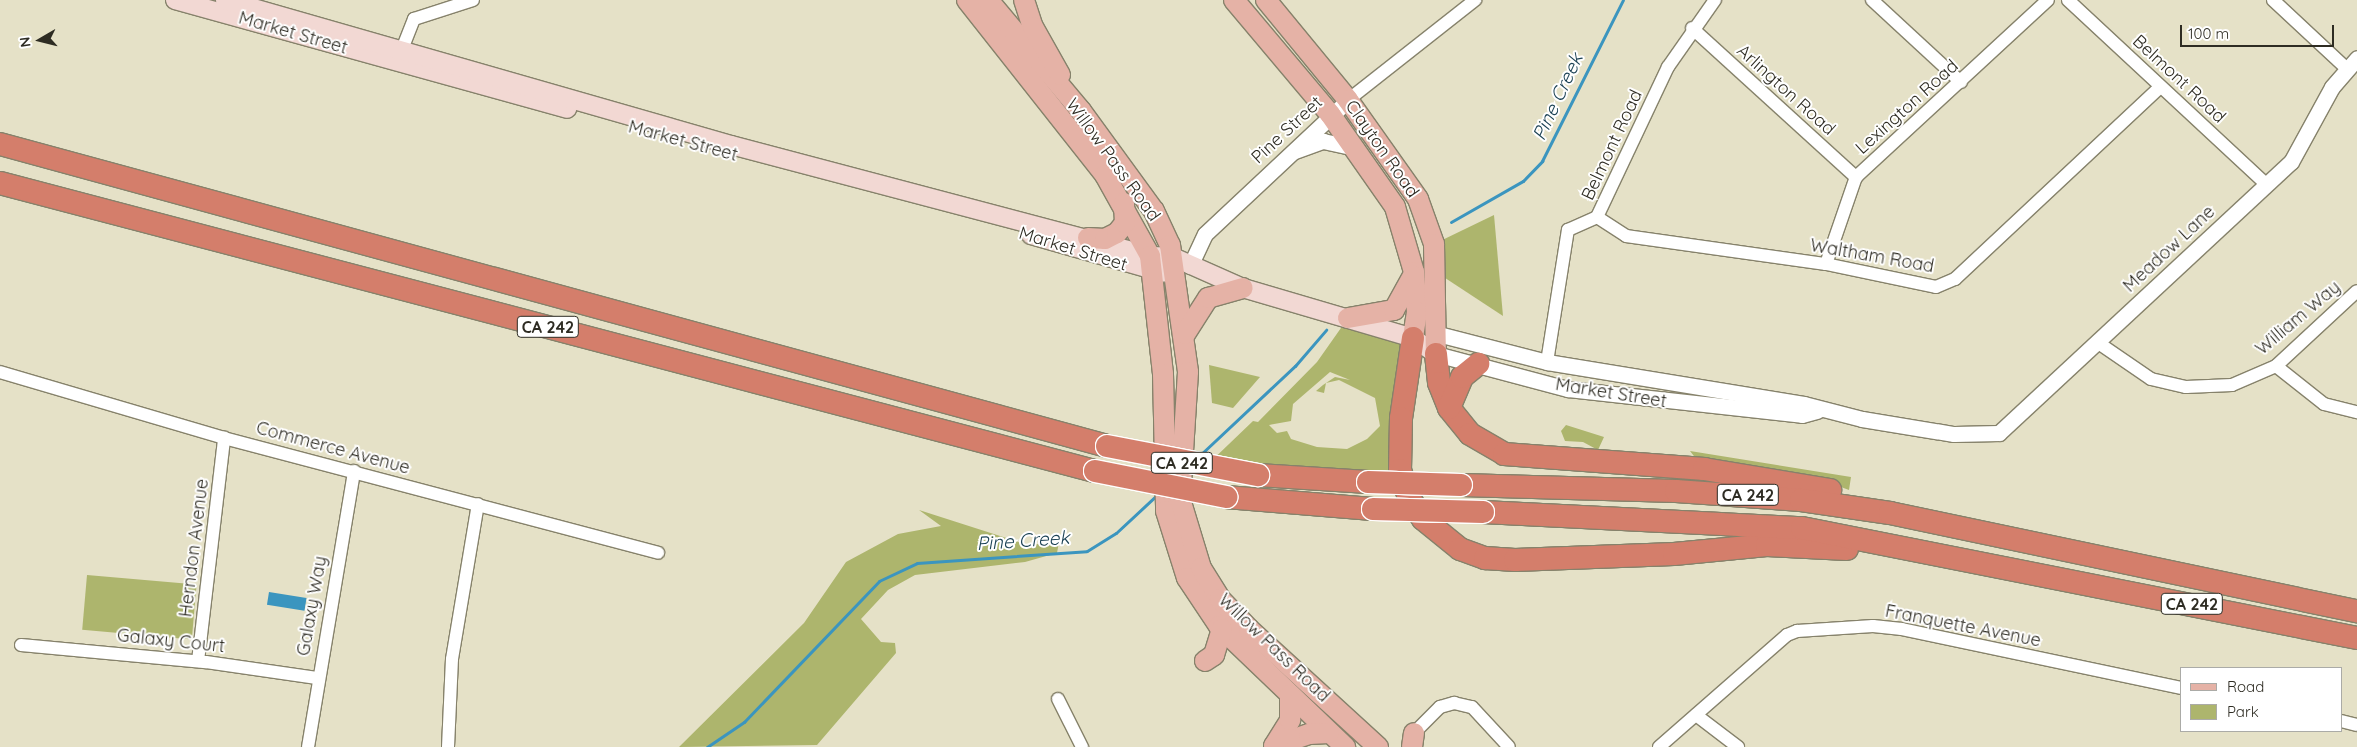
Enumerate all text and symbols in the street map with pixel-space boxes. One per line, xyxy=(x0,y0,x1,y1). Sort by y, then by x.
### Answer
street label: Market Street xyxy=(236,7,350,59)
north arrow xyxy=(15,15,65,65)
scale bar xyxy=(2182,15,2336,47)
text: 100 m xyxy=(2188,24,2229,43)
street label: Belmont Road xyxy=(2128,30,2230,128)
text: N xyxy=(16,36,35,48)
street label: Arlington Road xyxy=(1732,40,1840,140)
water label: Pine Creek xyxy=(1528,50,1588,144)
street label: Lexington Road xyxy=(1851,55,1963,159)
street label: Belmont Road xyxy=(1577,86,1647,204)
street label: Pine Street xyxy=(1247,92,1327,168)
street label: Willow Pass Road xyxy=(1061,94,1165,226)
street label: Clayton Road xyxy=(1340,96,1424,202)
street label: Market Street xyxy=(626,116,740,166)
street label: Meadow Lane xyxy=(2119,201,2219,297)
street label: Market Street xyxy=(1016,222,1130,276)
street label: Waltham Road xyxy=(1808,234,1936,278)
street label: William Way xyxy=(2251,276,2345,360)
road number: CA 242 xyxy=(517,314,579,341)
street label: Market Street xyxy=(1554,374,1668,412)
street label: Commerce Avenue xyxy=(254,417,412,479)
road number: CA 242 xyxy=(1151,449,1213,476)
street label: Herndon Avenue xyxy=(175,478,213,618)
road number: CA 242 xyxy=(1717,482,1779,508)
water label: Pine Creek xyxy=(976,526,1070,556)
street label: Galaxy Way xyxy=(293,554,331,658)
street label: Willow Pass Road xyxy=(1214,589,1334,707)
road number: CA 242 xyxy=(2161,590,2223,618)
street label: Franquette Avenue xyxy=(1883,600,2043,652)
street label: Galaxy Court xyxy=(116,625,226,657)
legend xyxy=(2180,667,2342,732)
text: Road xyxy=(2227,677,2264,696)
text: Park xyxy=(2227,702,2259,721)

